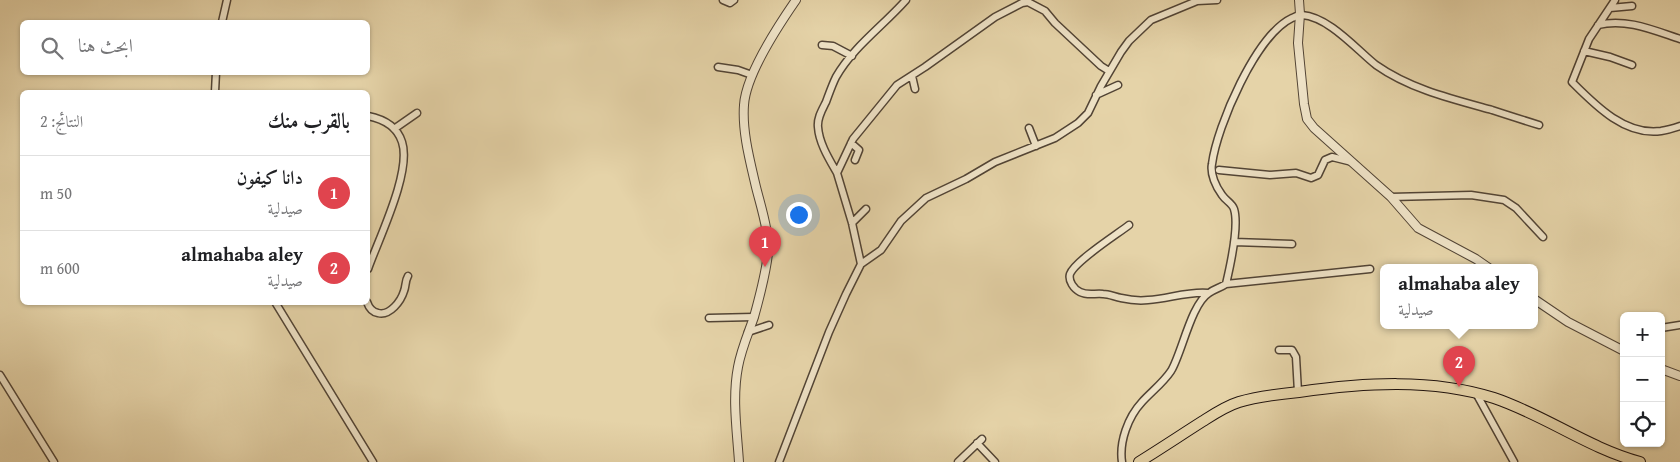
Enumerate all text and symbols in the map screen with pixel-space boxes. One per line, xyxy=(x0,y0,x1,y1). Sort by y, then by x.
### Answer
search box xyxy=(20,20,370,75)
text: ابحث هنا xyxy=(78,31,133,59)
icon: search xyxy=(38,34,66,62)
text: بالقرب منك xyxy=(268,105,350,136)
text: النتائج: 2 xyxy=(40,109,83,133)
text: دانا كيفون xyxy=(236,163,303,191)
text: 50 m xyxy=(40,181,72,205)
text: 1 xyxy=(330,181,338,205)
text: صيدلية xyxy=(268,196,303,220)
your location xyxy=(786,202,812,228)
pin: 1 xyxy=(749,226,781,267)
text: almahaba aley xyxy=(181,240,303,268)
text: 600 m xyxy=(40,256,80,280)
text: 2 xyxy=(330,256,338,280)
popup xyxy=(1380,264,1538,329)
text: صيدلية xyxy=(268,268,303,292)
text: almahaba aley xyxy=(1398,269,1520,297)
text: صيدلية xyxy=(1398,297,1434,321)
map controls xyxy=(1620,312,1665,447)
button: + xyxy=(1620,312,1665,357)
pin: 2 xyxy=(1443,346,1475,387)
button: − xyxy=(1620,357,1665,402)
button: locate xyxy=(1620,402,1665,447)

